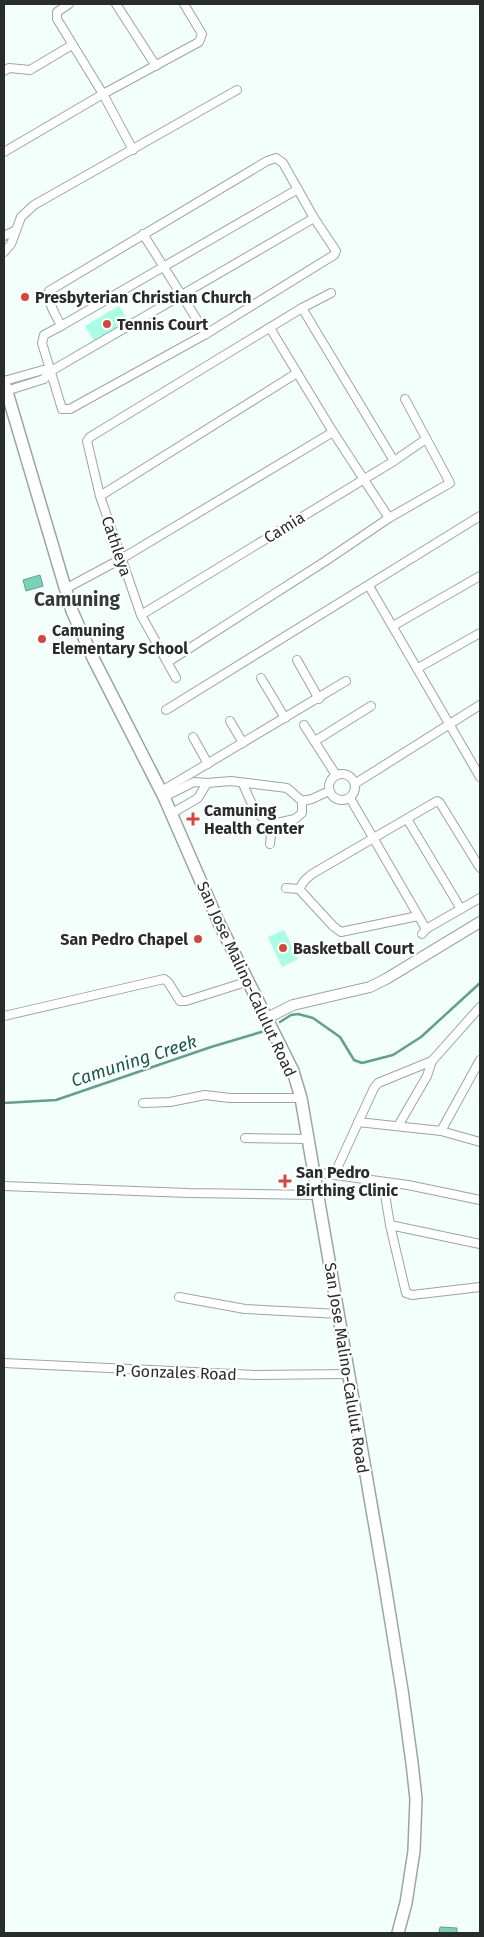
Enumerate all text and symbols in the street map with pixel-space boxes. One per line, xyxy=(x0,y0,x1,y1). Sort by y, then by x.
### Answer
place label: Presbyterian Christian Church xyxy=(35,288,252,307)
marker: Presbyterian Christian Church xyxy=(19,291,31,303)
place label: Tennis Court xyxy=(117,315,209,334)
marker: Tennis Court xyxy=(101,318,113,330)
street label: Camia xyxy=(260,508,308,547)
street label: Cathleya xyxy=(97,514,136,579)
district label: Camuning xyxy=(34,588,120,611)
place label: Camuning Elementary School xyxy=(52,621,188,658)
marker: Camuning Elementary School xyxy=(36,633,48,645)
place label: Camuning Health Center xyxy=(204,801,305,838)
marker: Camuning Health Center xyxy=(186,812,200,826)
street label: San Jose Malino-Calulut Road xyxy=(193,879,300,1080)
place label: San Pedro Chapel xyxy=(60,930,188,949)
marker: San Pedro Chapel xyxy=(192,933,204,945)
place label: Basketball Court xyxy=(293,939,415,958)
marker: Basketball Court xyxy=(277,942,289,954)
water label: Camuning Creek xyxy=(68,1030,200,1092)
place label: San Pedro Birthing Clinic xyxy=(296,1163,399,1200)
marker: San Pedro Birthing Clinic xyxy=(278,1174,292,1188)
street label: San Jose Malino-Calulut Road xyxy=(320,1261,373,1475)
street label: P. Gonzales Road xyxy=(115,1361,237,1384)

